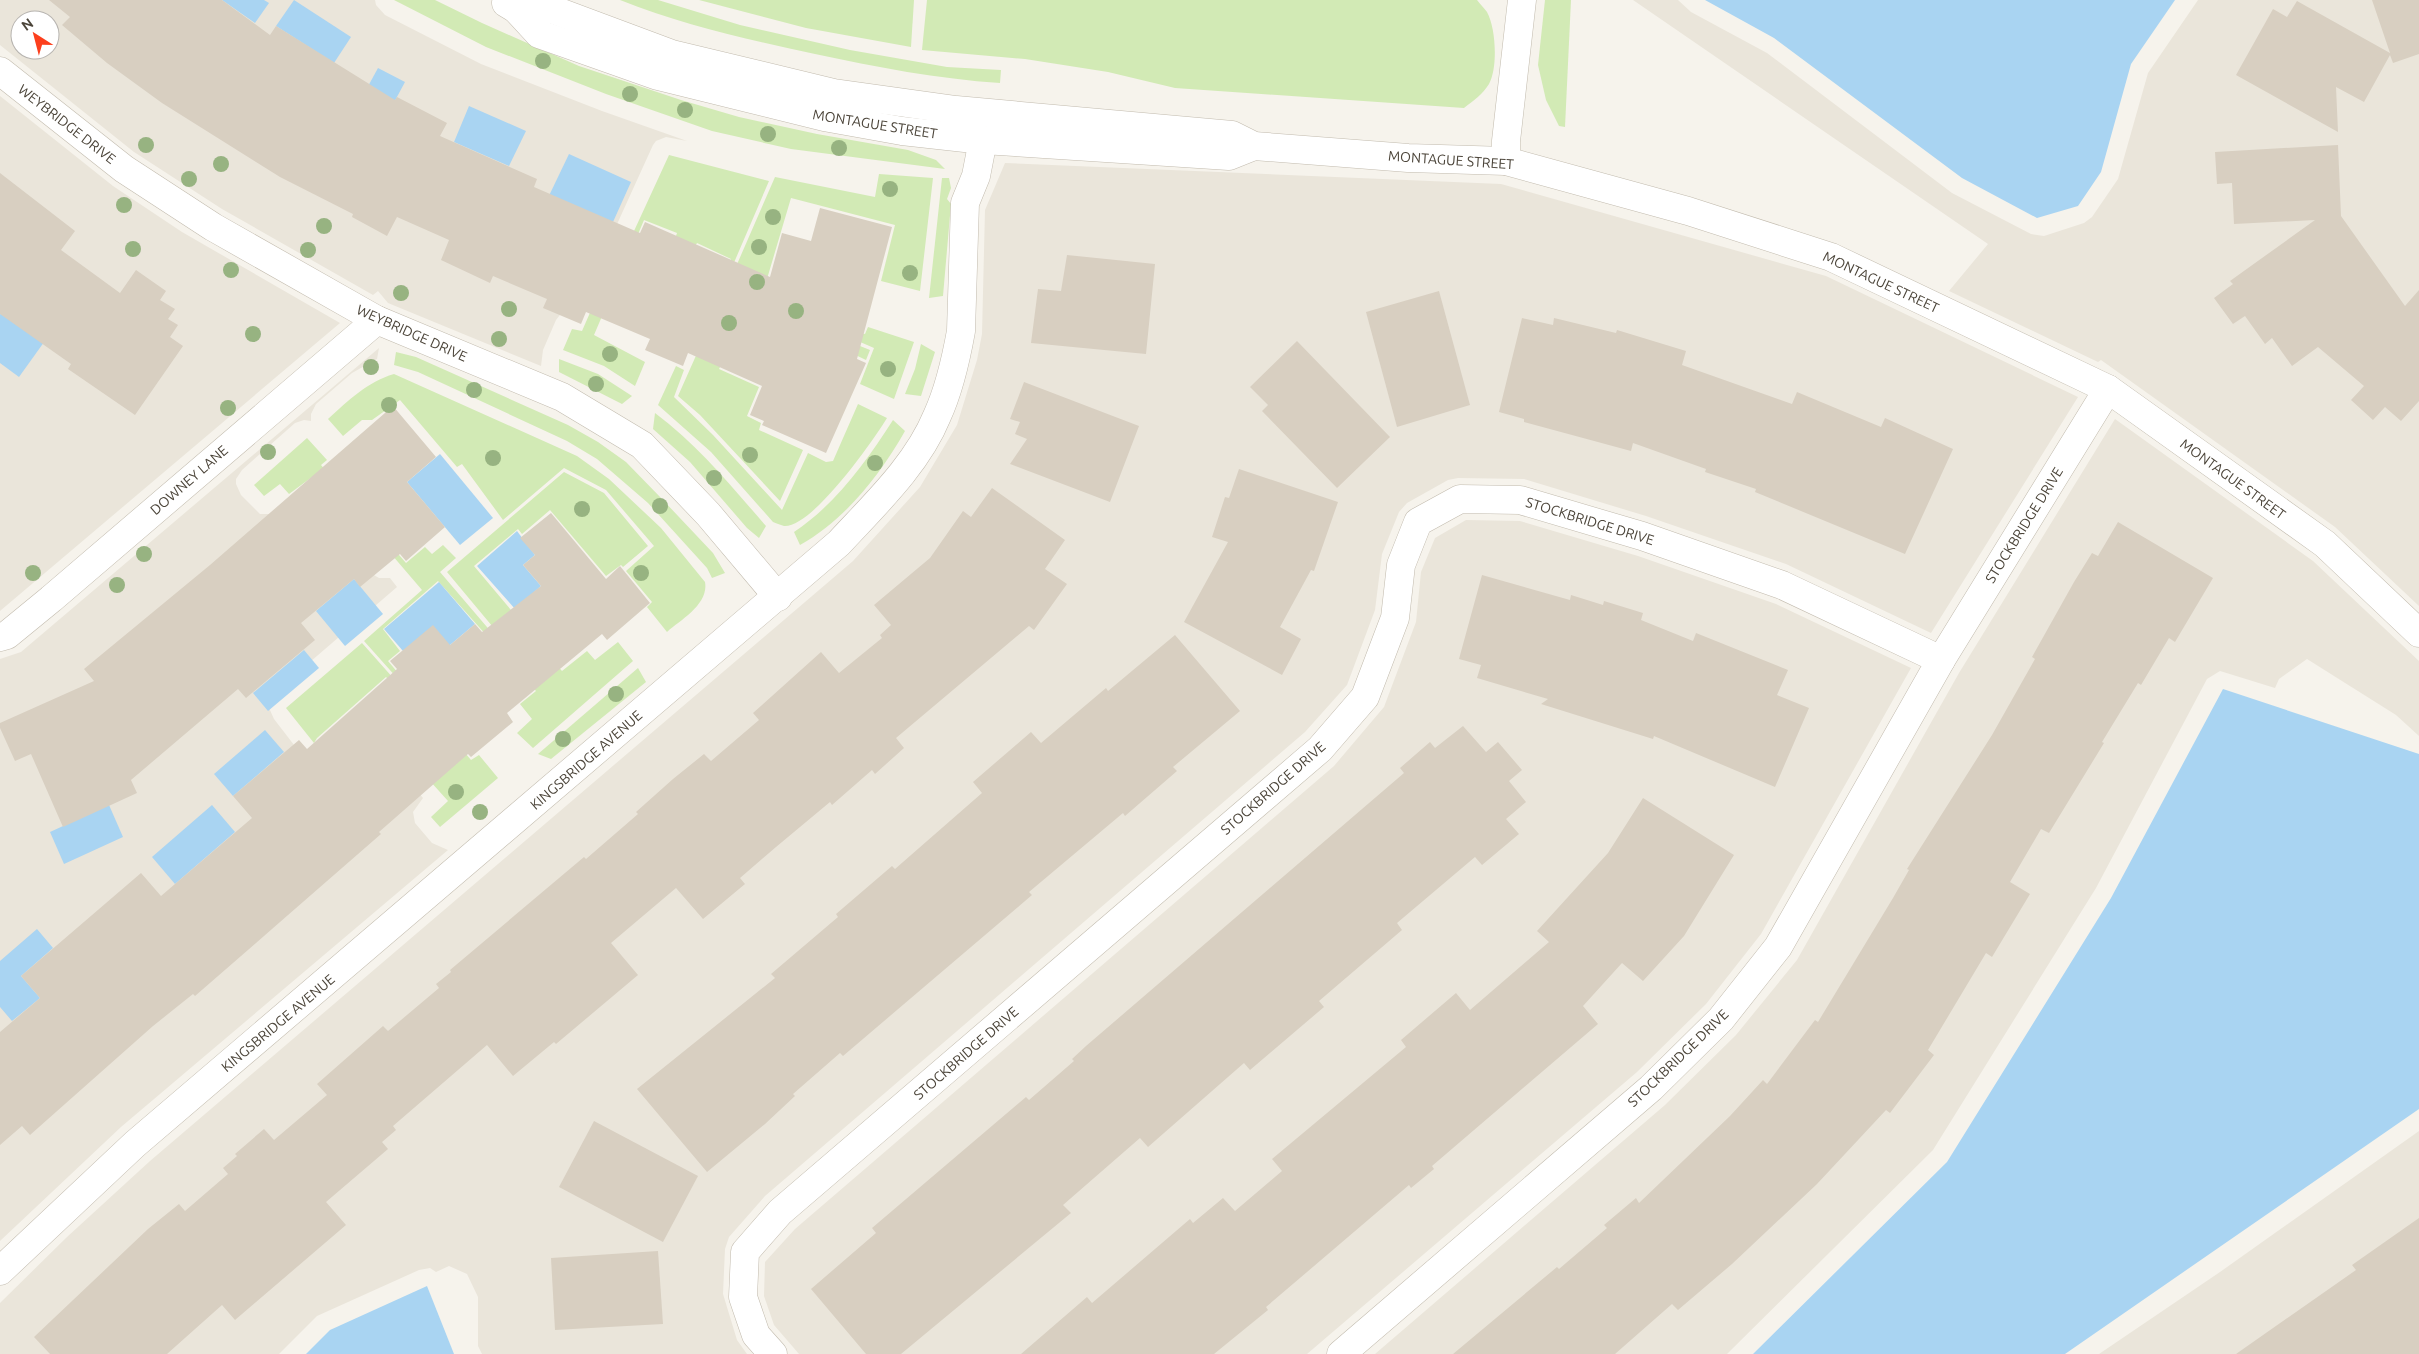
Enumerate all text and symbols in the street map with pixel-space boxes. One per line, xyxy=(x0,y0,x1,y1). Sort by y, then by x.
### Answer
north arrow xyxy=(10,10,60,60)
text: N xyxy=(18,15,36,34)
street label: WEYBRIDGE DRIVE xyxy=(15,81,119,167)
street label: MONTAGUE STREET xyxy=(811,106,939,142)
street label: MONTAGUE STREET xyxy=(1387,148,1515,172)
street label: MONTAGUE STREET xyxy=(1820,248,1942,316)
street label: WEYBRIDGE DRIVE xyxy=(354,301,470,365)
street label: MONTAGUE STREET xyxy=(2177,435,2289,523)
street label: DOWNEY LANE xyxy=(147,442,231,518)
street label: STOCKBRIDGE DRIVE xyxy=(1982,464,2066,586)
street label: STOCKBRIDGE DRIVE xyxy=(1524,494,1656,548)
street label: KINGSBRIDGE AVENUE xyxy=(527,707,645,813)
street label: STOCKBRIDGE DRIVE xyxy=(1217,738,1329,838)
street label: KINGSBRIDGE AVENUE xyxy=(218,971,338,1075)
street label: STOCKBRIDGE DRIVE xyxy=(910,1003,1022,1103)
street label: STOCKBRIDGE DRIVE xyxy=(1625,1006,1732,1110)

